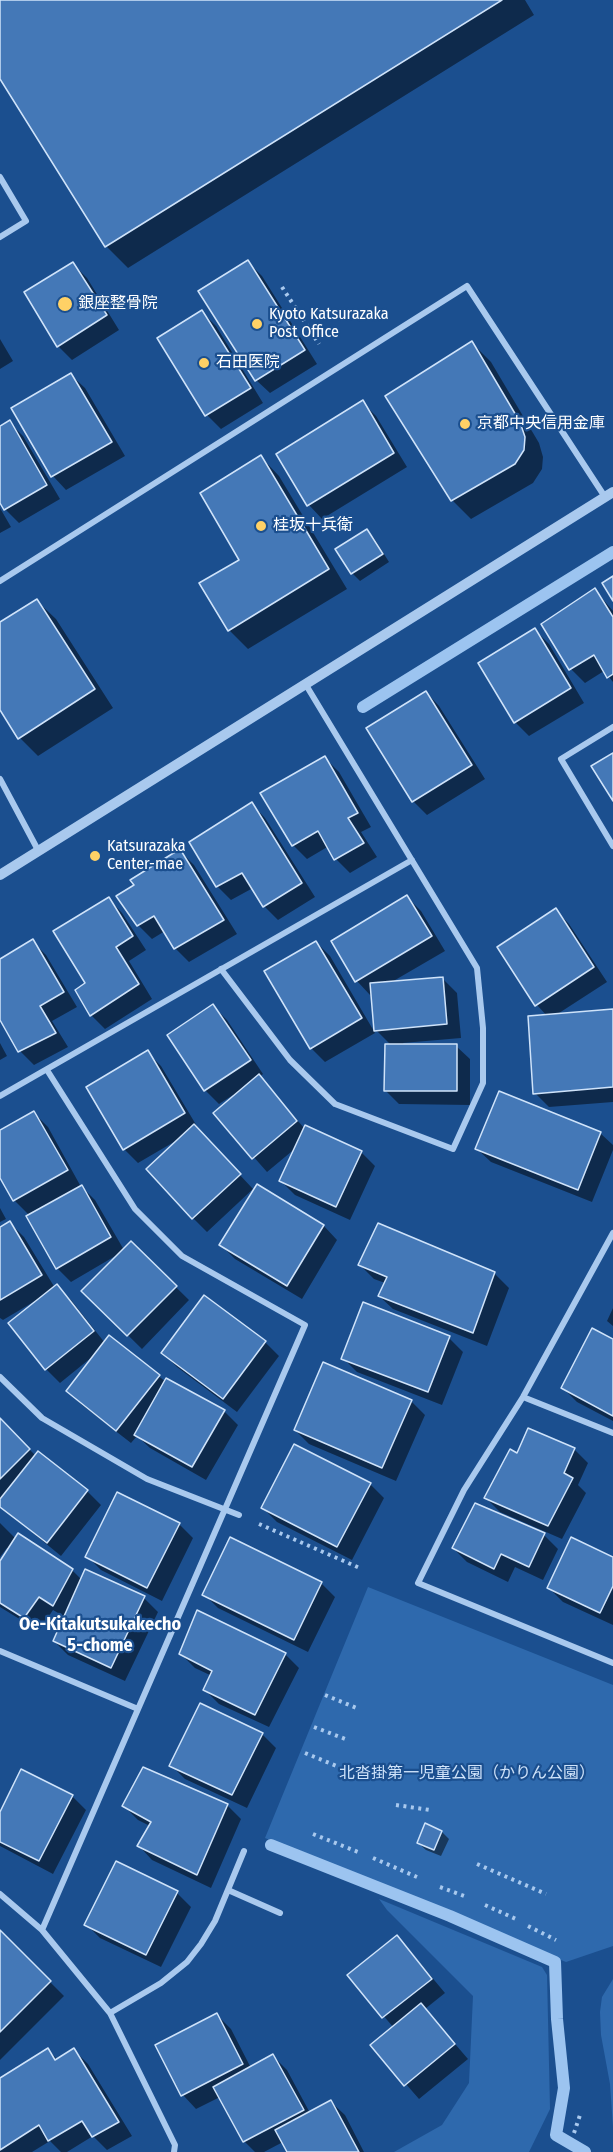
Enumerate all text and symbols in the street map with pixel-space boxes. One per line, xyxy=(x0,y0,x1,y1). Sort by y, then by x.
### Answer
place label: 銀座整骨院 xyxy=(78,294,158,314)
marker: 銀座整骨院 xyxy=(56,295,74,313)
place label: Kyoto Katsurazaka Post Office xyxy=(269,305,389,343)
marker: Kyoto Katsurazaka Post Office xyxy=(250,317,264,331)
place label: 石田医院 xyxy=(216,353,280,373)
marker: 石田医院 xyxy=(197,356,211,370)
place label: 京都中央信用金庫 xyxy=(477,414,605,434)
marker: 京都中央信用金庫 xyxy=(458,417,472,431)
place label: 桂坂十兵衛 xyxy=(273,516,353,536)
marker: 桂坂十兵衛 xyxy=(254,519,268,533)
place label: Katsurazaka Center-mae xyxy=(107,837,186,875)
marker: Katsurazaka Center-mae xyxy=(88,849,102,863)
district label: Oe-Kitakutsukakecho 5-chome xyxy=(19,1614,181,1656)
park label: 北沓掛第一児童公園（かりん公園） xyxy=(339,1764,595,1784)

